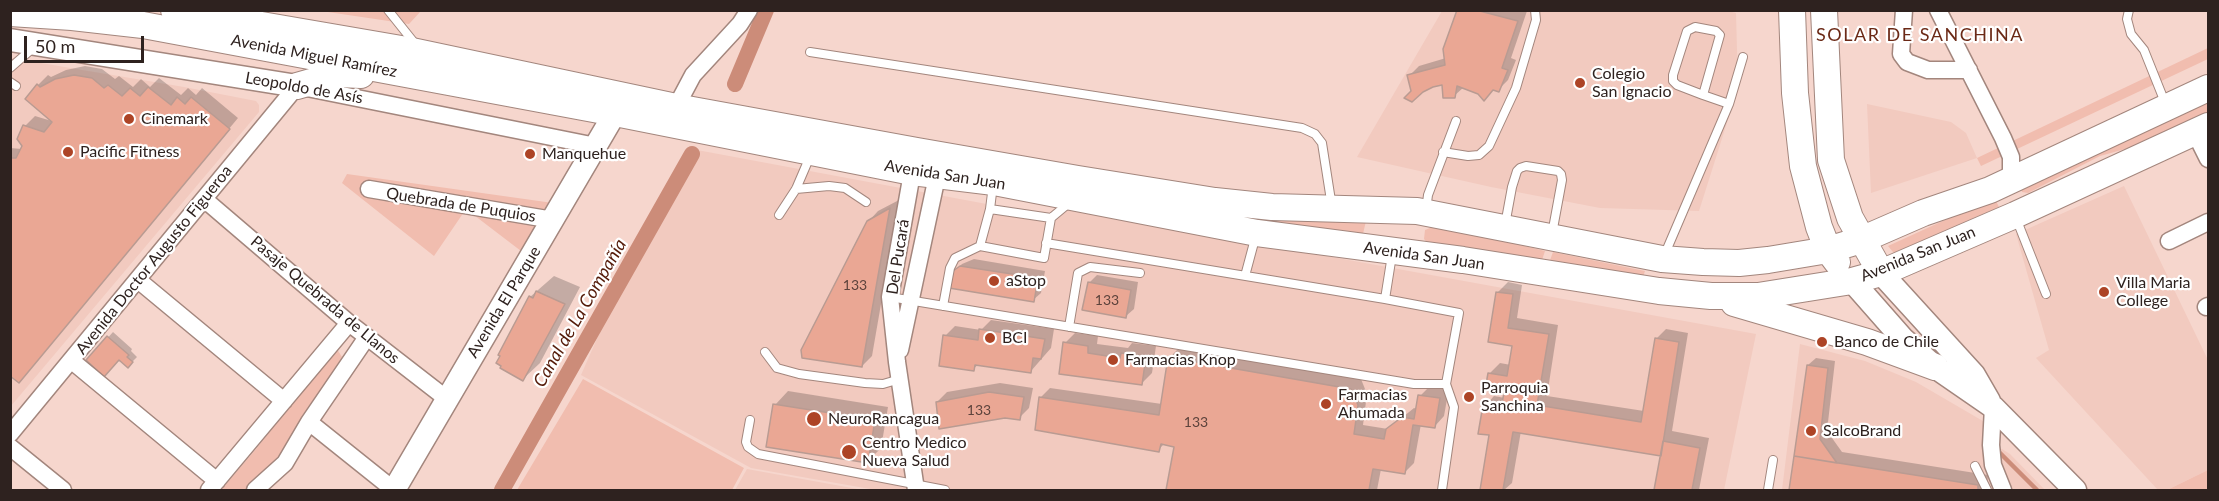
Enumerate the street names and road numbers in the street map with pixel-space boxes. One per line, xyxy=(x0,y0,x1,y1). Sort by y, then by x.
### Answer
street label: Avenida Miguel Ramírez xyxy=(229,30,399,82)
street label: Leopoldo de Asís xyxy=(244,68,364,108)
street label: Avenida San Juan xyxy=(883,156,1007,194)
street label: Avenida Doctor Augusto Figueroa xyxy=(72,162,236,358)
street label: Quebrada de Puquios xyxy=(385,184,537,226)
street label: Del Pucará xyxy=(883,218,913,296)
street label: Avenida San Juan xyxy=(1858,222,1978,286)
street label: Pasaje Quebrada de Llanos xyxy=(247,232,403,368)
street label: Avenida San Juan xyxy=(1362,238,1486,274)
street label: Avenida El Parque xyxy=(463,243,545,361)

